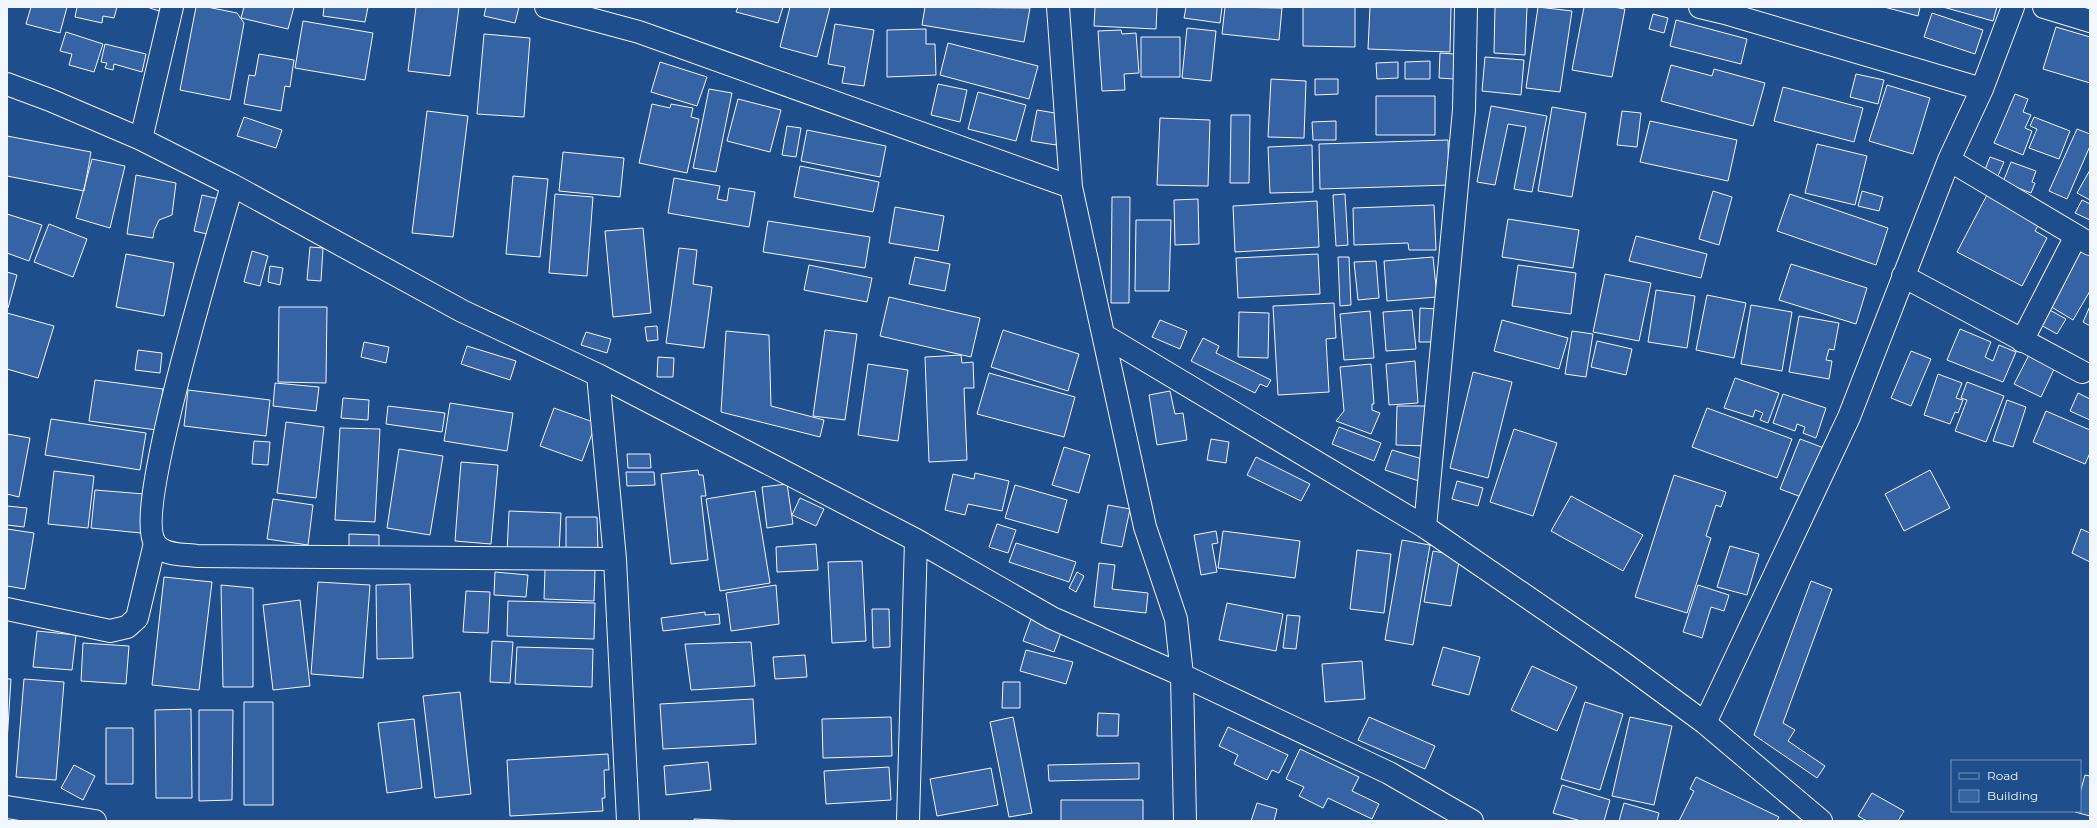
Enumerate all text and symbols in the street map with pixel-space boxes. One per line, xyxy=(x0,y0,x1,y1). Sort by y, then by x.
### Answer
legend xyxy=(1951,760,2081,812)
text: Road xyxy=(1987,768,2018,783)
text: Building xyxy=(1987,788,2038,803)

